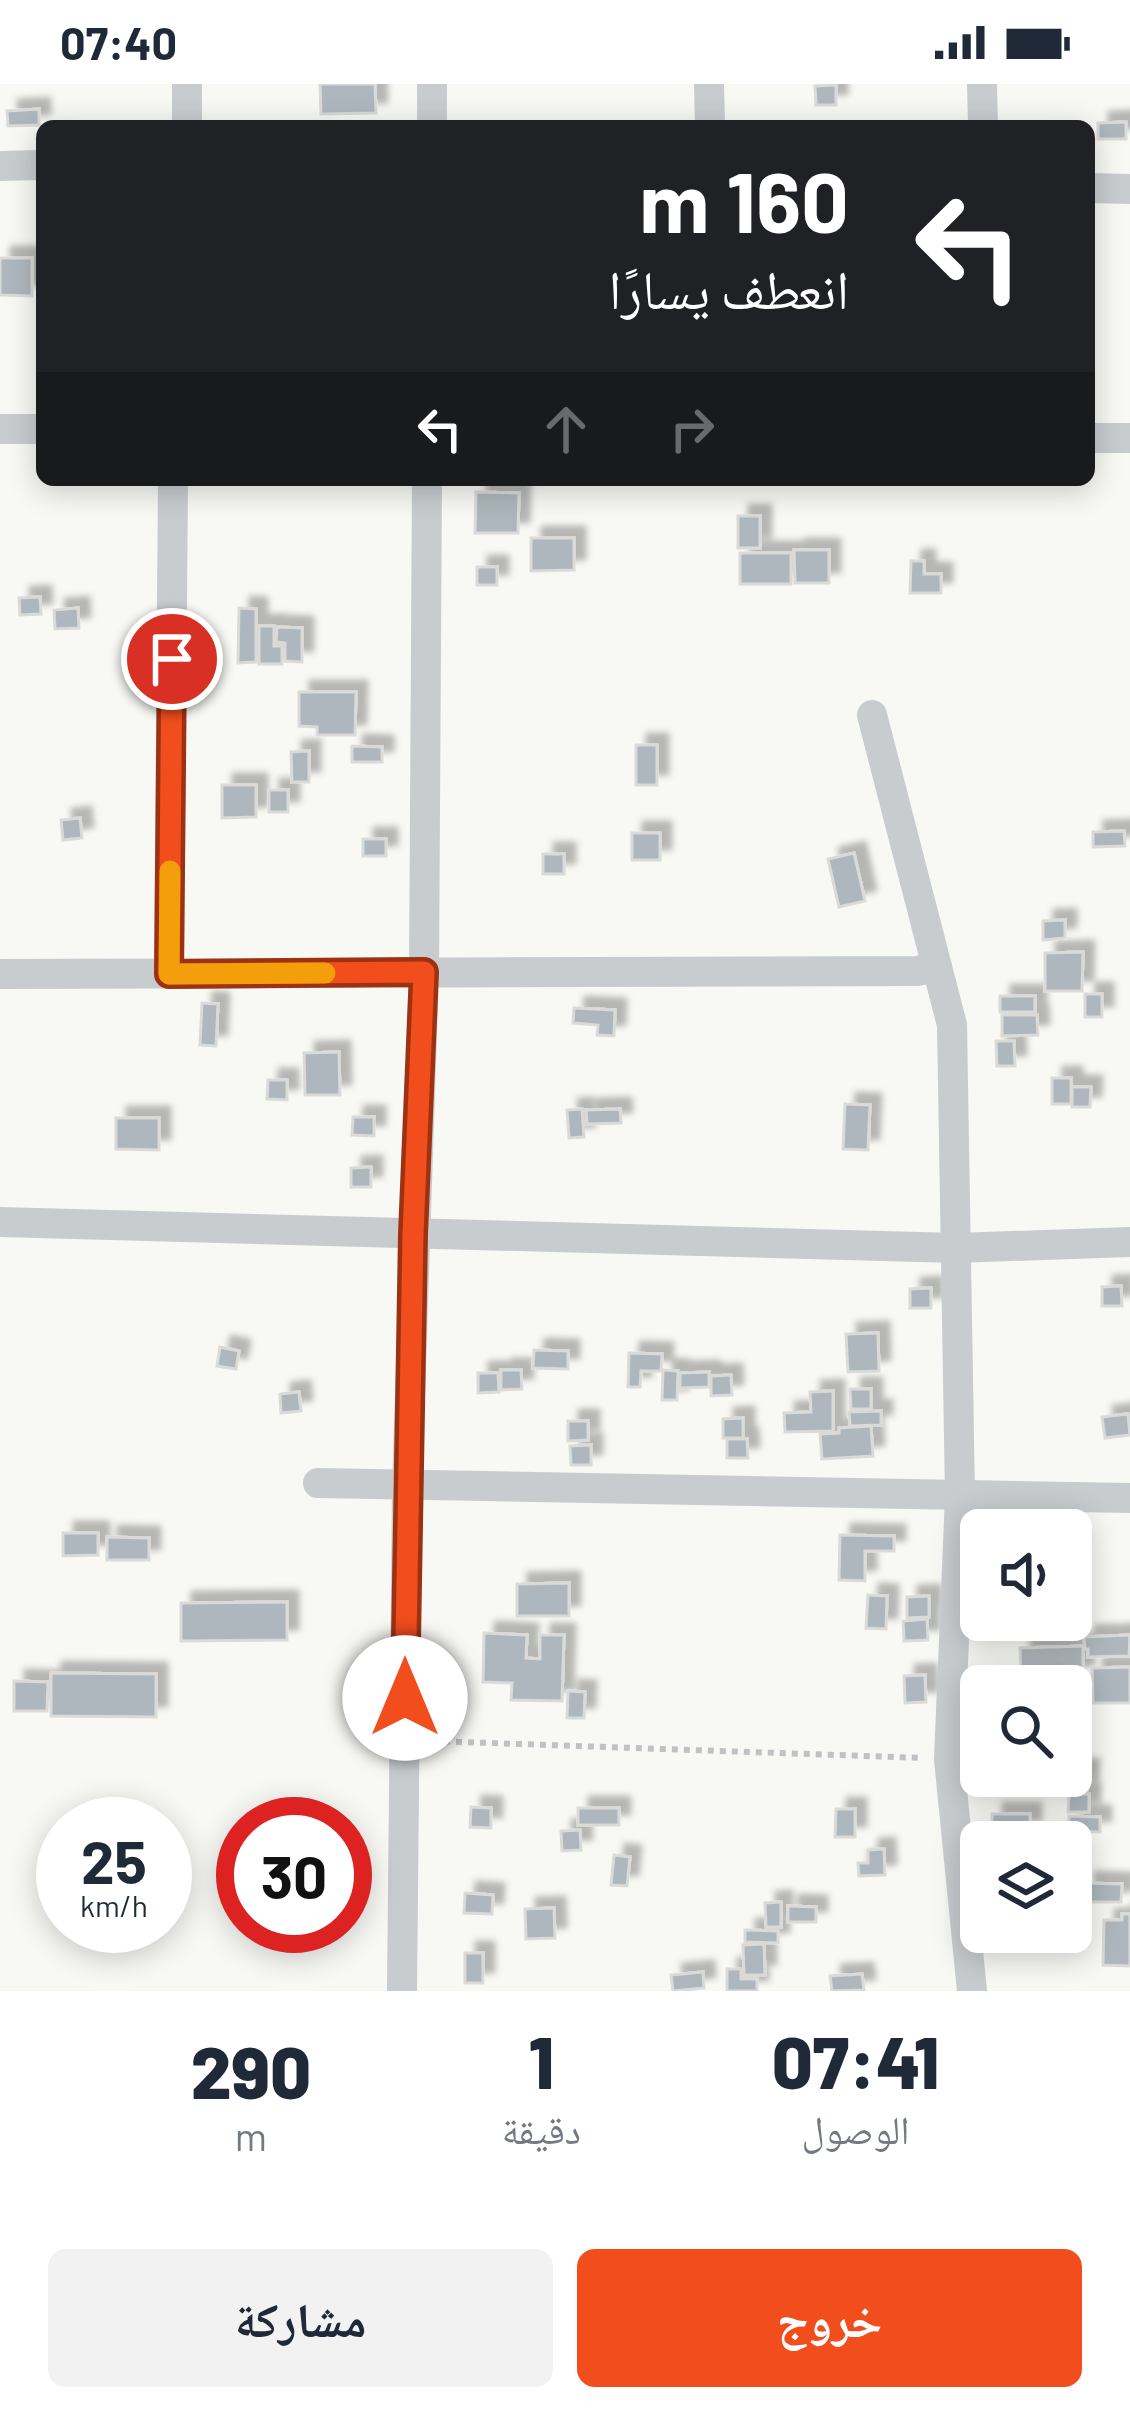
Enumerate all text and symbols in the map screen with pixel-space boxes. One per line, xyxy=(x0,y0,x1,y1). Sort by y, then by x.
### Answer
text: 07:40 xyxy=(60,15,177,69)
text: 160 m xyxy=(639,149,849,250)
icon: left xyxy=(891,168,1047,324)
text: انعطف يسارًا xyxy=(608,255,849,320)
icon: left xyxy=(407,396,473,462)
icon: ahead xyxy=(533,396,599,462)
icon: right xyxy=(659,396,725,462)
pin xyxy=(121,608,223,710)
icon: arrive xyxy=(139,626,205,692)
map controls xyxy=(960,1509,1092,1953)
button: sound xyxy=(960,1509,1092,1641)
position arrow xyxy=(342,1635,468,1761)
button: search xyxy=(960,1665,1092,1797)
speed limit sign: 30 xyxy=(216,1797,372,1953)
button: layers xyxy=(960,1821,1092,1953)
text: 25 xyxy=(81,1824,147,1896)
text: km/h xyxy=(80,1887,148,1923)
text: 1 xyxy=(529,2017,554,2103)
text: 07:41 xyxy=(772,2017,939,2103)
text: 290 xyxy=(191,2027,311,2113)
text: دقيقة xyxy=(502,2105,581,2152)
text: الوصول xyxy=(802,2105,909,2152)
text: m xyxy=(235,2112,267,2159)
button: مشاركة xyxy=(48,2249,553,2387)
button: خروج xyxy=(577,2249,1082,2387)

